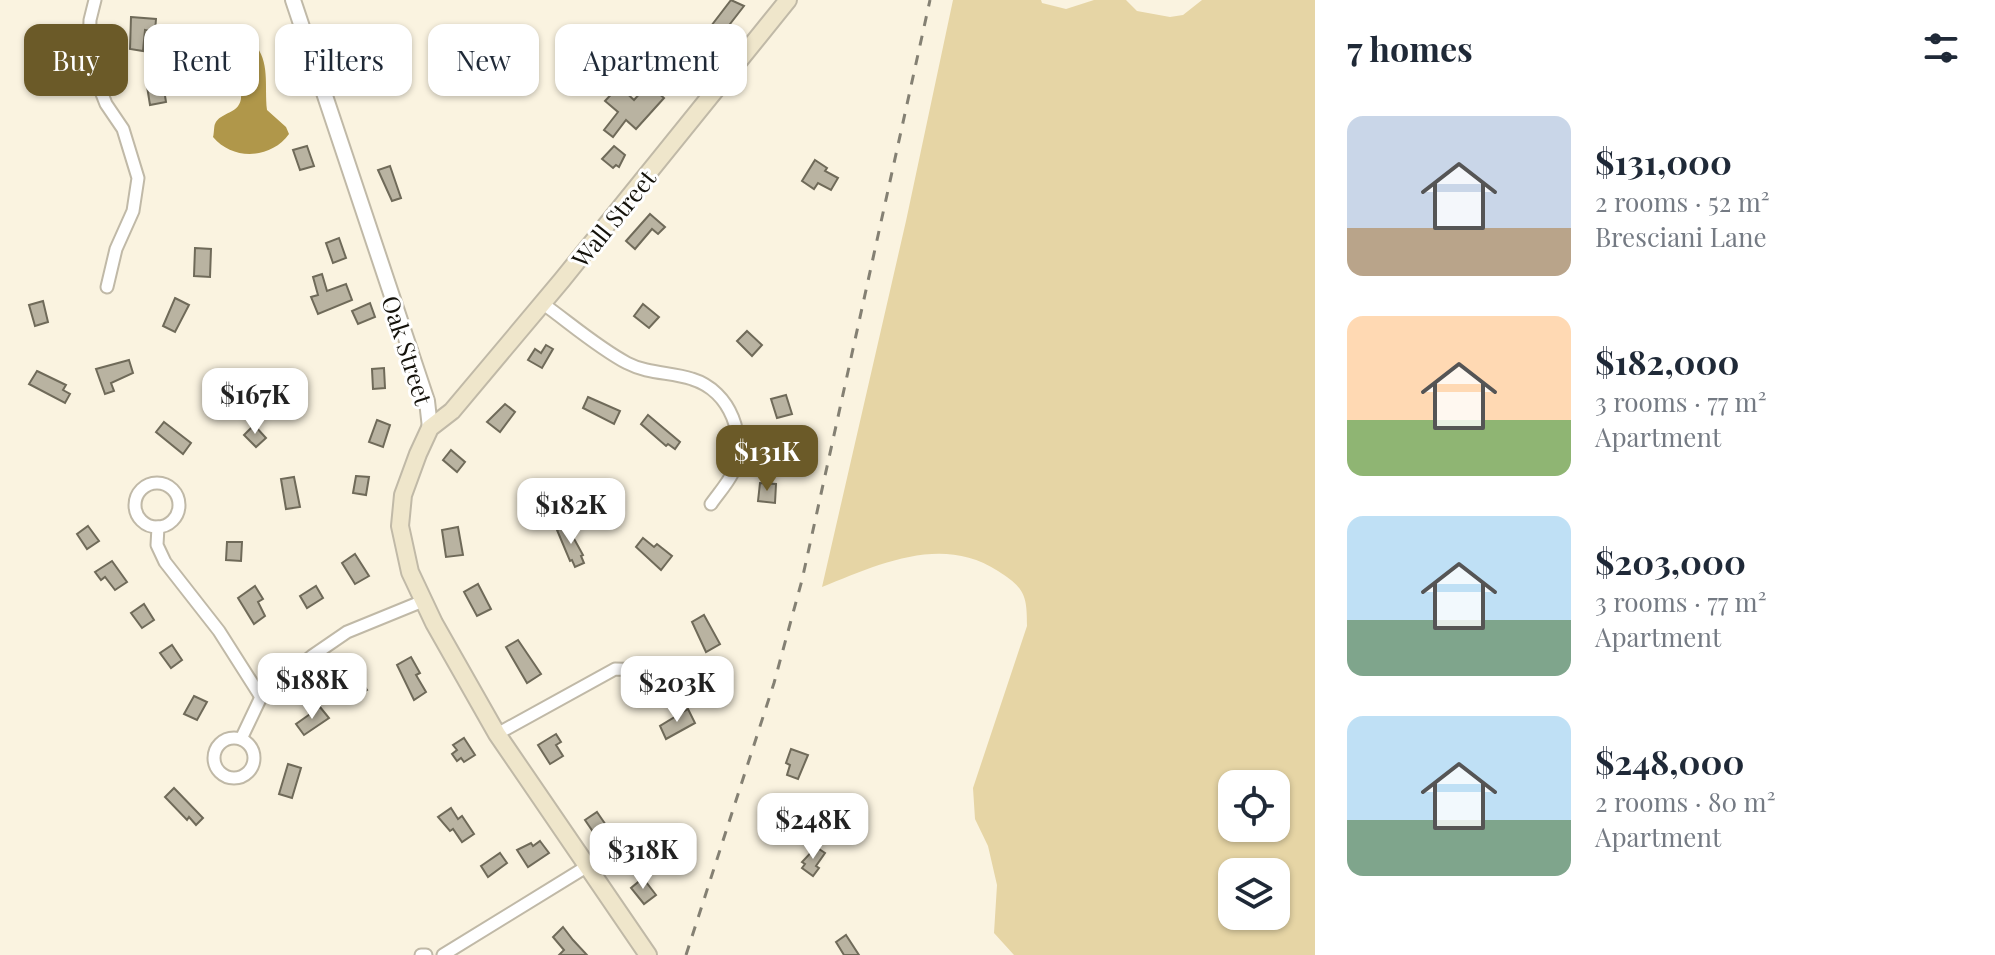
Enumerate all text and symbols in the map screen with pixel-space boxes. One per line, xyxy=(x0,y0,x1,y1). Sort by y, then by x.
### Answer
chip: Buy xyxy=(24,24,128,96)
chip: Rent xyxy=(144,24,259,96)
chip: Filters xyxy=(275,24,412,96)
chip: New xyxy=(428,24,539,96)
chip: Apartment xyxy=(555,24,747,96)
text: 7 homes xyxy=(1347,25,1473,71)
icon: filters xyxy=(1919,26,1963,70)
text: $131,000 xyxy=(1595,138,1732,184)
icon: home xyxy=(1411,148,1507,244)
street label: Wall Street xyxy=(563,162,662,274)
text: 2 rooms · 52 m² xyxy=(1595,184,1770,219)
text: Bresciani Lane xyxy=(1595,219,1767,254)
street label: Oak Street xyxy=(375,291,441,409)
text: $182,000 xyxy=(1595,338,1739,384)
icon: home xyxy=(1411,348,1507,444)
pin: $167K xyxy=(199,368,311,436)
text: $167K xyxy=(220,376,290,411)
text: 3 rooms · 77 m² xyxy=(1595,384,1766,419)
text: Apartment xyxy=(1595,419,1721,454)
pin: $131K xyxy=(711,425,823,493)
text: $131K xyxy=(734,433,800,468)
pin: $182K xyxy=(515,478,627,546)
text: $182K xyxy=(535,486,607,521)
text: $203,000 xyxy=(1595,538,1746,584)
icon: home xyxy=(1411,548,1507,644)
text: 3 rooms · 77 m² xyxy=(1595,584,1766,619)
text: Apartment xyxy=(1595,619,1721,654)
pin: $188K xyxy=(256,653,368,721)
pin: $203K xyxy=(621,656,733,724)
text: $188K xyxy=(276,661,348,696)
text: $203K xyxy=(639,664,715,699)
text: $248,000 xyxy=(1595,738,1744,784)
icon: home xyxy=(1411,748,1507,844)
map controls xyxy=(1218,770,1290,930)
button: locate xyxy=(1218,770,1290,842)
text: 2 rooms · 80 m² xyxy=(1595,784,1775,819)
pin: $248K xyxy=(757,793,869,861)
text: $248K xyxy=(775,801,851,836)
text: Apartment xyxy=(1595,819,1721,854)
pin: $318K xyxy=(587,823,699,891)
text: $318K xyxy=(608,831,678,866)
button: layers xyxy=(1218,858,1290,930)

